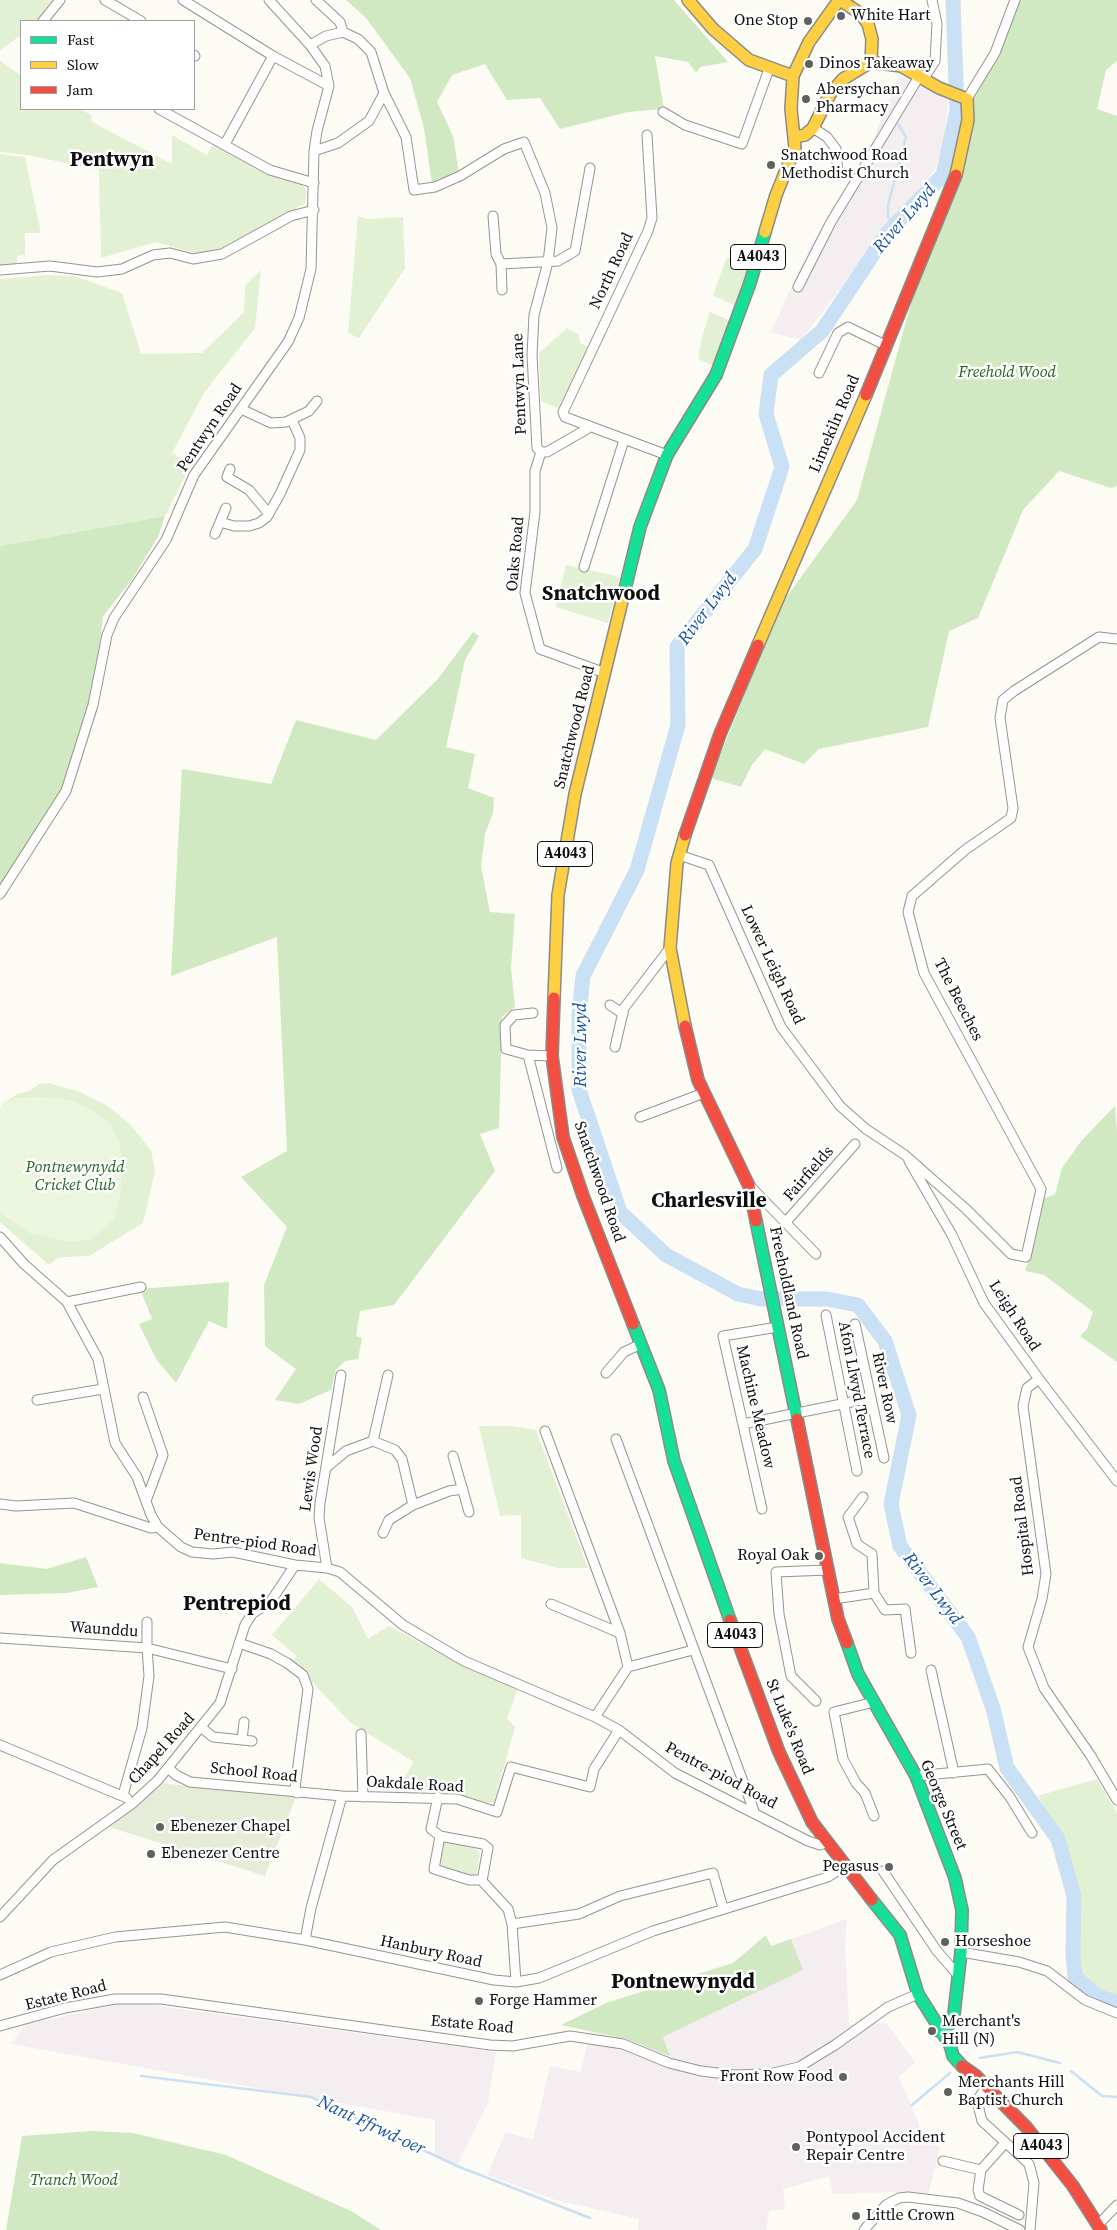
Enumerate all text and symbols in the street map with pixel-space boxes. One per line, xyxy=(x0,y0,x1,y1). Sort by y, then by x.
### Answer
place label: White Hart xyxy=(851,6,930,26)
marker: White Hart xyxy=(835,10,847,22)
place label: One Stop xyxy=(734,11,798,31)
marker: One Stop xyxy=(802,15,814,27)
legend xyxy=(20,20,195,110)
text: Fast xyxy=(67,29,94,50)
text: Slow xyxy=(67,54,99,75)
place label: Dinos Takeaway xyxy=(819,54,934,74)
marker: Dinos Takeaway xyxy=(803,58,815,70)
text: Jam xyxy=(67,79,93,100)
place label: Abersychan Pharmacy xyxy=(816,80,900,118)
marker: Abersychan Pharmacy xyxy=(800,93,812,105)
place label: Snatchwood Road Methodist Church xyxy=(781,146,909,184)
district label: Pentwyn xyxy=(70,148,154,174)
marker: Snatchwood Road Methodist Church xyxy=(765,159,777,171)
water label: River Lwyd xyxy=(869,180,941,258)
street label: North Road xyxy=(586,230,638,312)
road number: A4043 xyxy=(730,244,786,270)
street label: Pentwyn Lane xyxy=(509,333,531,435)
park label: Freehold Wood xyxy=(958,363,1056,383)
street label: Limekiln Road xyxy=(806,372,864,476)
street label: Pentwyn Road xyxy=(173,380,247,476)
street label: Oaks Road xyxy=(503,516,529,592)
water label: River Lwyd xyxy=(674,569,742,649)
district label: Snatchwood xyxy=(542,582,660,608)
street label: Snatchwood Road xyxy=(550,663,600,791)
road number: A4043 xyxy=(538,842,592,866)
street label: Lower Leigh Road xyxy=(736,902,808,1028)
street label: The Beeches xyxy=(929,956,987,1044)
water label: River Lwyd xyxy=(570,1003,592,1087)
street label: Snatchwood Road xyxy=(569,1119,629,1245)
street label: Fairfields xyxy=(780,1143,838,1205)
park label: Pontnewynydd Cricket Club xyxy=(25,1158,125,1196)
district label: Charlesville xyxy=(651,1189,767,1215)
street label: Freeholdland Road xyxy=(765,1225,811,1361)
street label: Leigh Road xyxy=(984,1277,1044,1355)
street label: Afon Llwyd Terrace xyxy=(833,1320,879,1460)
street label: Machine Meadow xyxy=(731,1343,779,1471)
street label: River Row xyxy=(867,1350,901,1426)
street label: Lewis Wood xyxy=(297,1425,327,1513)
street label: Hospital Road xyxy=(1007,1475,1039,1577)
street label: Pentre-piod Road xyxy=(192,1525,318,1561)
place label: Royal Oak xyxy=(737,1546,809,1566)
water label: River Lwyd xyxy=(898,1549,966,1629)
marker: Royal Oak xyxy=(813,1550,825,1562)
district label: Pentrepiod xyxy=(183,1592,291,1618)
street label: Waunddu xyxy=(69,1618,139,1642)
road number: A4043 xyxy=(708,1622,762,1648)
street label: St Luke's Road xyxy=(761,1677,817,1777)
street label: Chapel Road xyxy=(125,1709,199,1789)
street label: Pentre-piod Road xyxy=(662,1738,780,1814)
street label: George Street xyxy=(915,1757,971,1853)
street label: School Road xyxy=(209,1759,299,1787)
street label: Oakdale Road xyxy=(366,1773,464,1797)
place label: Ebenezer Chapel xyxy=(170,1817,290,1837)
marker: Ebenezer Chapel xyxy=(154,1821,166,1833)
place label: Ebenezer Centre xyxy=(161,1844,280,1864)
marker: Ebenezer Centre xyxy=(145,1848,157,1860)
place label: Pegasus xyxy=(822,1857,879,1877)
marker: Pegasus xyxy=(883,1861,895,1873)
street label: Hanbury Road xyxy=(378,1932,484,1972)
place label: Horseshoe xyxy=(955,1932,1031,1952)
marker: Horseshoe xyxy=(939,1936,951,1948)
district label: Pontnewynydd xyxy=(611,1970,755,1996)
street label: Estate Road xyxy=(23,1977,109,2015)
place label: Forge Hammer xyxy=(489,1991,597,2011)
marker: Forge Hammer xyxy=(473,1995,485,2007)
street label: Estate Road xyxy=(430,2012,514,2038)
place label: Merchant's Hill (N) xyxy=(942,2012,1021,2050)
marker: Merchant's Hill (N) xyxy=(926,2025,938,2037)
place label: Front Row Food xyxy=(720,2067,833,2087)
marker: Front Row Food xyxy=(837,2071,849,2083)
place label: Merchants Hill Baptist Church xyxy=(958,2073,1065,2111)
marker: Merchants Hill Baptist Church xyxy=(942,2086,954,2098)
water label: Nant Ffrwd-oer xyxy=(314,2092,428,2160)
place label: Pontypool Accident Repair Centre xyxy=(806,2128,945,2166)
road number: A4043 xyxy=(1014,2134,1068,2158)
marker: Pontypool Accident Repair Centre xyxy=(790,2141,802,2153)
park label: Tranch Wood xyxy=(30,2171,118,2191)
place label: Little Crown xyxy=(866,2206,955,2226)
marker: Little Crown xyxy=(850,2210,862,2222)

